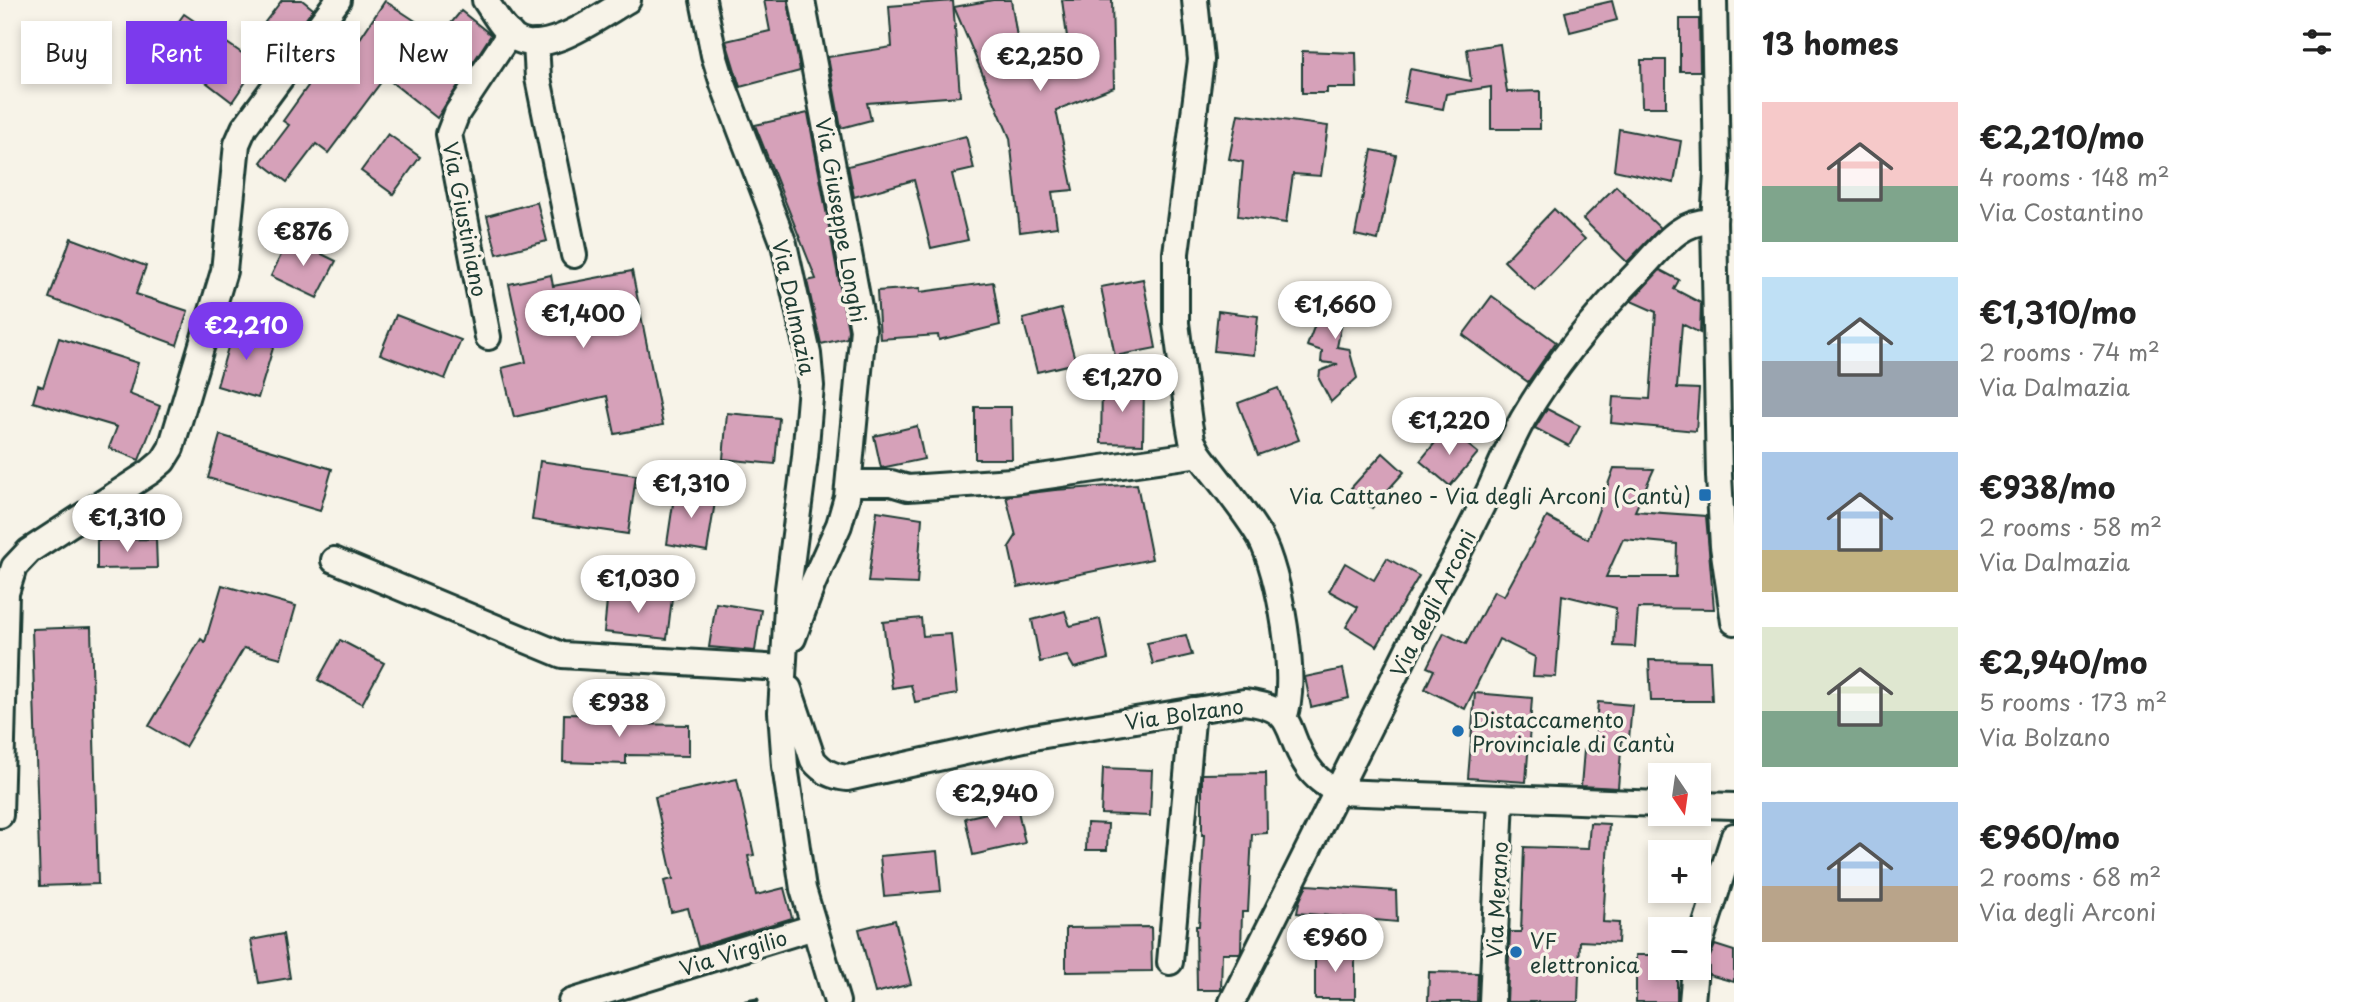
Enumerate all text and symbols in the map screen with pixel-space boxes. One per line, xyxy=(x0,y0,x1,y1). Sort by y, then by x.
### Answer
text: 13 homes xyxy=(1762,20,1899,65)
chip: Buy xyxy=(21,21,112,84)
chip: Rent xyxy=(126,21,227,84)
chip: Filters xyxy=(241,21,360,84)
chip: New xyxy=(374,21,472,84)
icon: filters xyxy=(2298,23,2336,61)
pin: €2,250 xyxy=(983,34,1097,93)
text: €2,250 xyxy=(997,38,1083,73)
text: €2,210/mo xyxy=(1979,114,2144,159)
street label: Via Giuseppe Longhi xyxy=(808,115,876,325)
icon: home xyxy=(1818,130,1902,214)
street label: Via Giustiniano xyxy=(435,139,497,299)
text: 4 rooms · 148 m² xyxy=(1979,159,2170,194)
text: Via Costantino xyxy=(1979,194,2144,229)
pin: €876 xyxy=(262,208,344,268)
text: €876 xyxy=(274,213,332,248)
street label: Via Dalmazia xyxy=(765,236,825,378)
pin: €1,660 xyxy=(1278,282,1392,341)
text: €1,660 xyxy=(1294,286,1376,321)
text: €1,310/mo xyxy=(1979,289,2136,334)
pin: €1,400 xyxy=(526,290,640,350)
text: €1,400 xyxy=(541,295,625,330)
pin: €2,210 xyxy=(189,302,303,362)
icon: home xyxy=(1818,305,1902,389)
text: €2,210 xyxy=(204,307,288,342)
text: 2 rooms · 74 m² xyxy=(1979,334,2160,369)
pin: €1,270 xyxy=(1065,354,1179,414)
text: €1,270 xyxy=(1082,359,1162,394)
text: Via Dalmazia xyxy=(1979,369,2130,404)
pin: €1,220 xyxy=(1392,398,1506,457)
text: €1,220 xyxy=(1408,402,1490,437)
pin: €1,310 xyxy=(634,461,748,520)
text: €938/mo xyxy=(1979,464,2115,509)
text: €1,310 xyxy=(652,465,730,500)
place label: Via Cattaneo - Via degli Arconi (Cantù) xyxy=(1289,479,1691,511)
icon: home xyxy=(1818,480,1902,564)
marker: Via Cattaneo - Via degli Arconi (Cantù) xyxy=(1697,487,1713,503)
pin: €1,310 xyxy=(70,494,184,554)
text: €1,310 xyxy=(88,499,166,534)
text: 2 rooms · 58 m² xyxy=(1979,509,2162,544)
street label: Via degli Arconi xyxy=(1381,524,1483,682)
text: Via Dalmazia xyxy=(1979,544,2130,579)
pin: €1,030 xyxy=(581,556,695,615)
text: €1,030 xyxy=(597,560,680,595)
text: €2,940/mo xyxy=(1979,639,2147,684)
icon: home xyxy=(1818,655,1902,739)
pin: €938 xyxy=(578,680,660,739)
text: €938 xyxy=(589,684,649,719)
text: 5 rooms · 173 m² xyxy=(1979,684,2167,719)
street label: Via Bolzano xyxy=(1122,689,1246,737)
place label: Distaccamento Provinciale di Cantù xyxy=(1472,703,1675,759)
text: Via Bolzano xyxy=(1979,719,2110,754)
marker: Distaccamento Provinciale di Cantù xyxy=(1450,723,1466,739)
north arrow xyxy=(1648,763,1712,826)
map controls xyxy=(1648,763,1711,980)
pin: €2,940 xyxy=(938,770,1052,830)
text: €2,940 xyxy=(952,775,1038,810)
text: €960/mo xyxy=(1979,814,2120,859)
icon: home xyxy=(1818,830,1902,914)
button: + xyxy=(1648,840,1711,903)
street label: Via Merano xyxy=(1477,841,1515,959)
text: 2 rooms · 68 m² xyxy=(1979,859,2161,894)
text: Via degli Arconi xyxy=(1979,894,2156,929)
pin: €960 xyxy=(1294,914,1376,974)
button: − xyxy=(1648,917,1711,980)
text: €960 xyxy=(1303,919,1367,954)
street label: Via Virgilio xyxy=(675,920,791,984)
place label: VF elettronica xyxy=(1530,924,1640,980)
marker: VF elettronica xyxy=(1508,944,1524,960)

